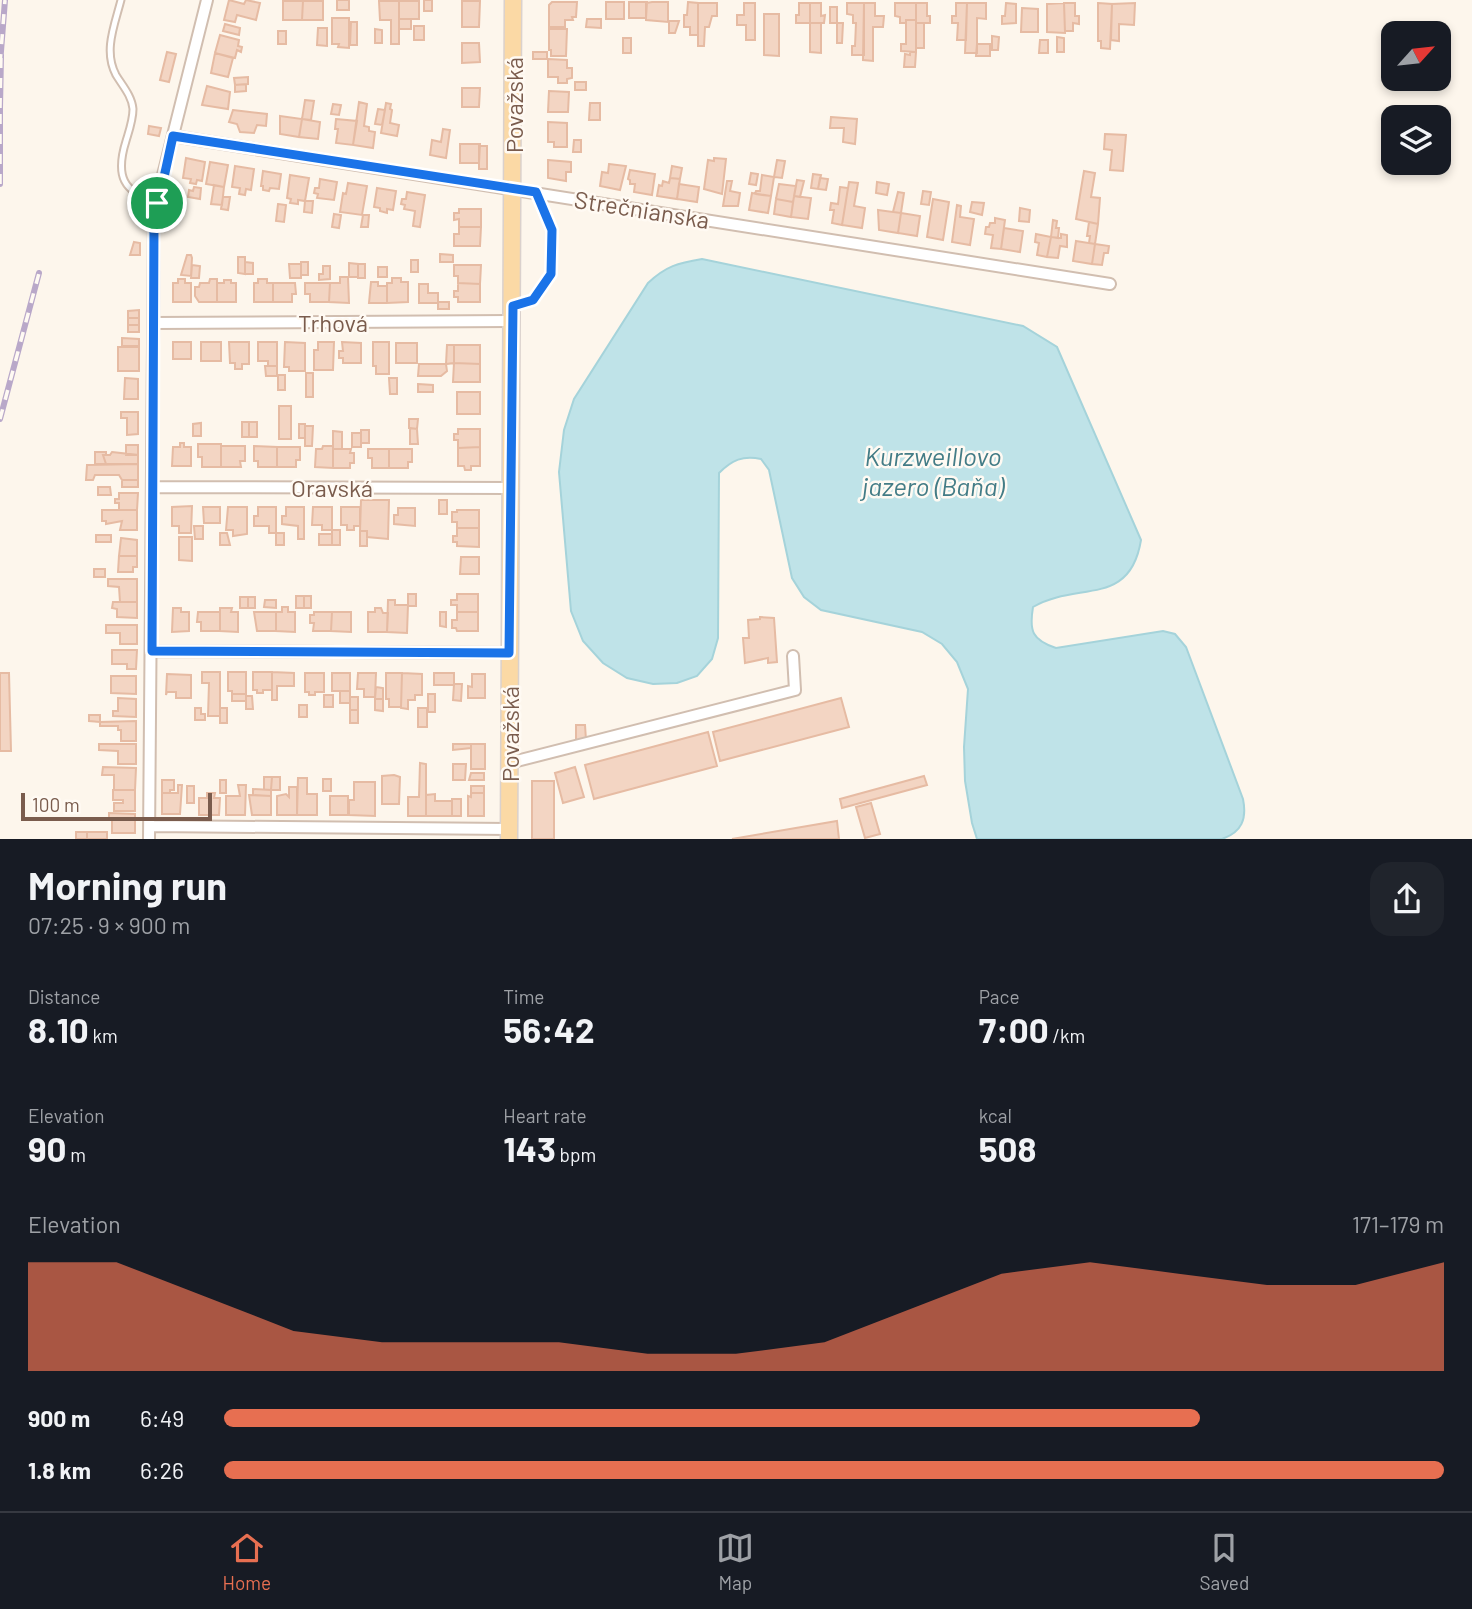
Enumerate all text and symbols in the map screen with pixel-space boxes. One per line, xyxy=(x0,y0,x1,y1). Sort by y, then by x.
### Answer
north arrow xyxy=(1381,21,1451,91)
map controls xyxy=(1381,21,1451,175)
street label: Považská xyxy=(499,57,528,153)
button: layers xyxy=(1381,105,1451,175)
pin xyxy=(127,173,187,233)
icon: arrive xyxy=(138,184,176,222)
street label: Strečnianska xyxy=(572,184,712,234)
street label: Trhová xyxy=(298,308,368,337)
water label: Kurzweillovo jazero (Baňa) xyxy=(859,440,1005,501)
street label: Oravská xyxy=(291,473,373,502)
street label: Považská xyxy=(495,686,524,782)
scale bar xyxy=(21,790,212,822)
text: 100 m xyxy=(32,793,80,816)
text: Morning run xyxy=(28,862,227,908)
button: share xyxy=(1370,862,1444,936)
text: 07:25 · 9 × 900 m xyxy=(28,911,190,939)
text: Distance xyxy=(28,985,100,1008)
text: Time xyxy=(503,985,544,1008)
text: Pace xyxy=(979,985,1020,1008)
text: 8.10 xyxy=(28,1008,89,1050)
text: 56:42 xyxy=(503,1008,595,1050)
text: 7:00 xyxy=(979,1008,1049,1050)
text: km xyxy=(89,1024,118,1047)
text: /km xyxy=(1049,1024,1085,1047)
text: Elevation xyxy=(28,1104,105,1127)
text: Heart rate xyxy=(503,1104,587,1127)
text: kcal xyxy=(979,1104,1012,1127)
text: 90 xyxy=(28,1127,67,1169)
text: 143 xyxy=(503,1127,556,1169)
text: 508 xyxy=(979,1127,1036,1169)
text: m xyxy=(67,1143,86,1166)
text: bpm xyxy=(556,1143,596,1166)
text: Elevation xyxy=(28,1210,121,1238)
text: 171–179 m xyxy=(1352,1210,1444,1238)
text: 900 m xyxy=(28,1404,90,1432)
text: 6:49 xyxy=(140,1404,184,1432)
text: 1.8 km xyxy=(28,1456,91,1484)
text: 6:26 xyxy=(140,1456,184,1484)
tab: Home xyxy=(223,1529,271,1594)
tab: Map xyxy=(716,1529,754,1594)
tab: Saved xyxy=(1200,1529,1249,1594)

